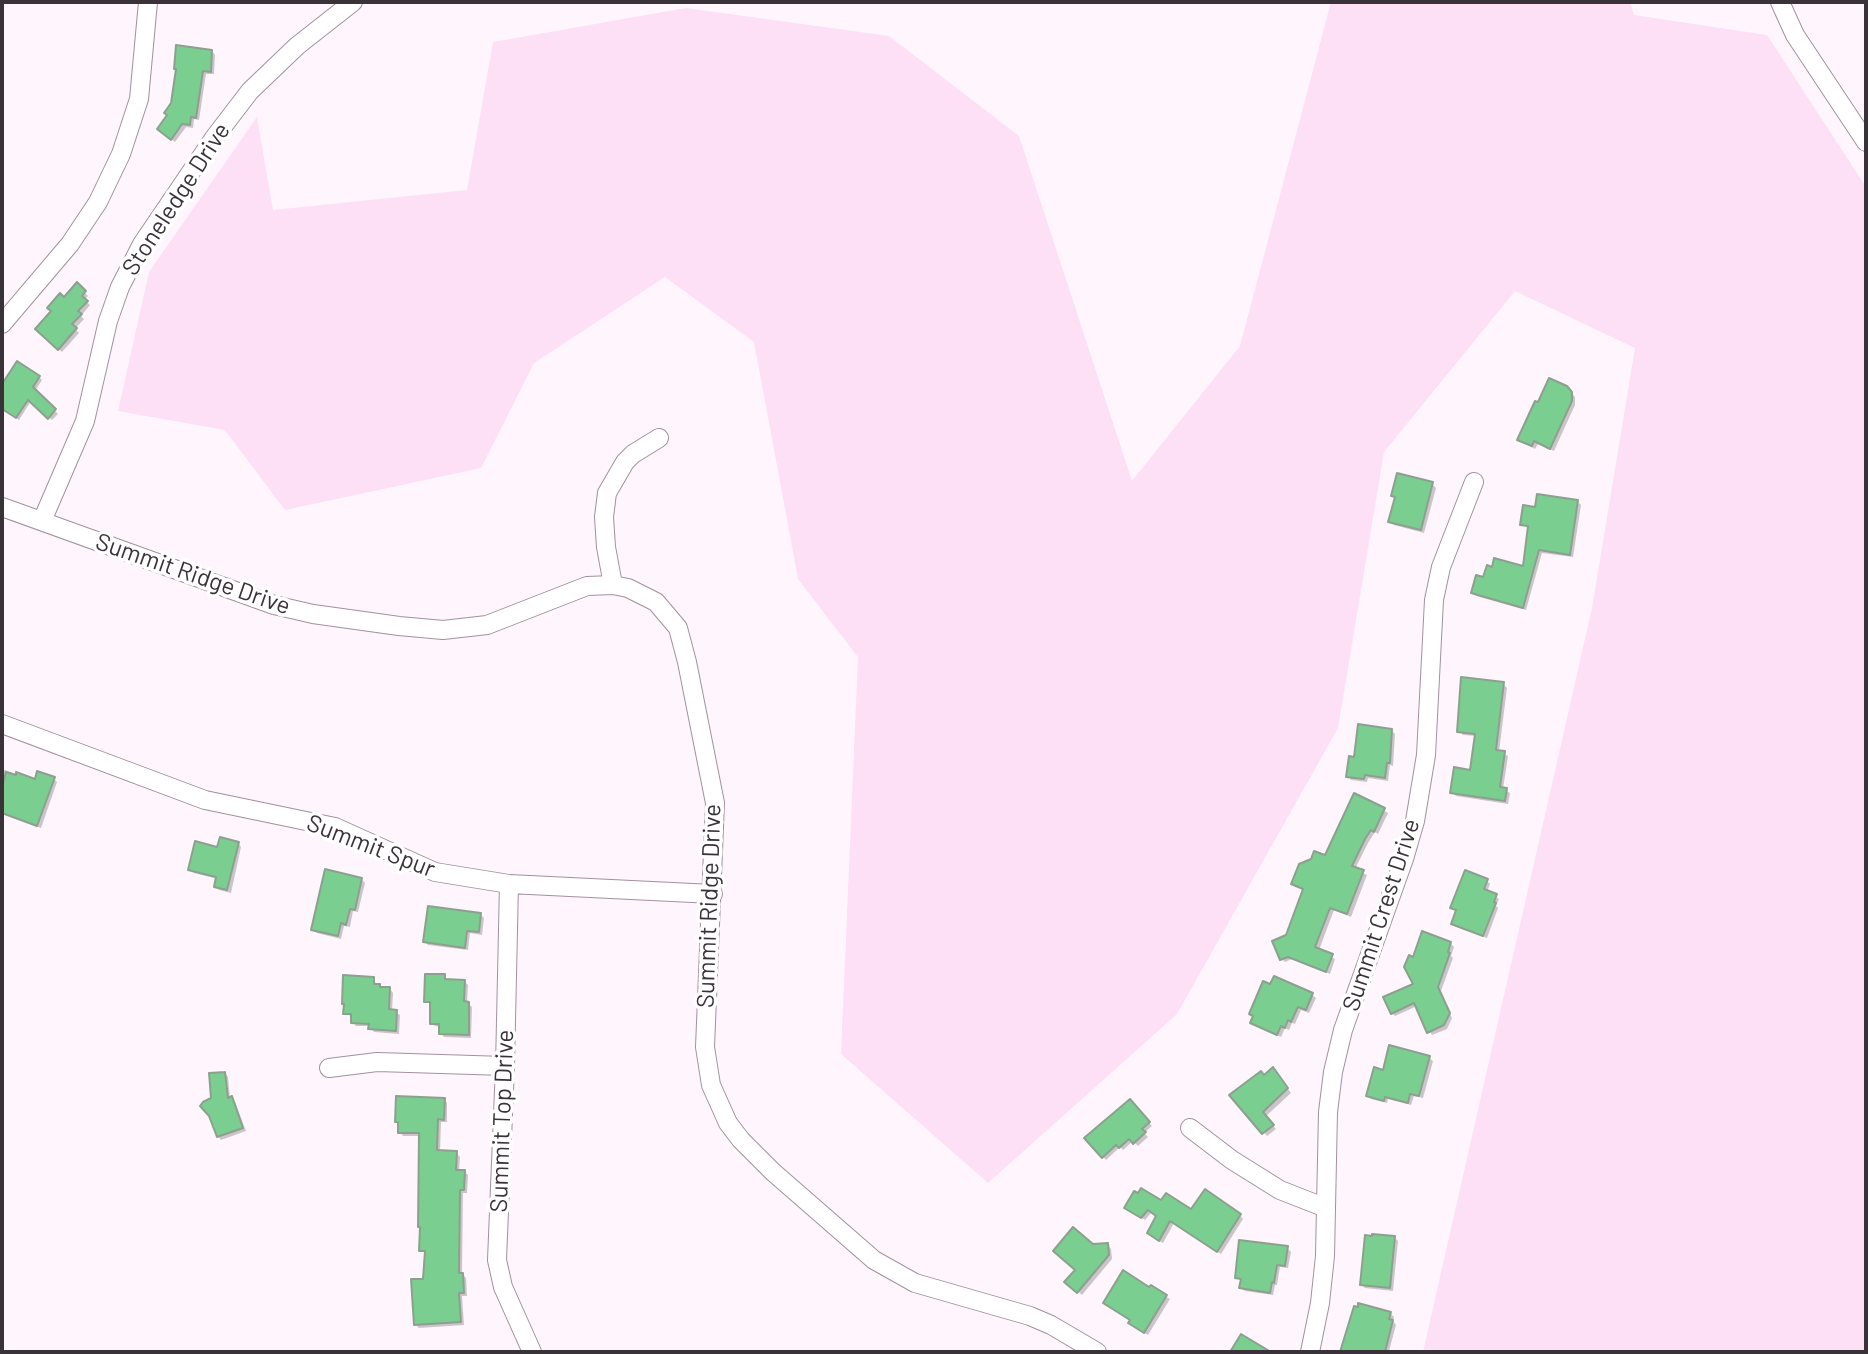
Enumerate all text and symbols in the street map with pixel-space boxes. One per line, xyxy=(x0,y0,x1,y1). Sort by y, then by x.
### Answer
street label: Stoneledge Drive xyxy=(116,117,236,281)
street label: Summit Ridge Drive xyxy=(92,527,294,621)
street label: Summit Ridge Drive xyxy=(691,804,727,1008)
street label: Summit Spur xyxy=(303,808,439,884)
street label: Summit Crest Drive xyxy=(1336,815,1426,1015)
street label: Summit Top Drive xyxy=(484,1029,520,1213)

